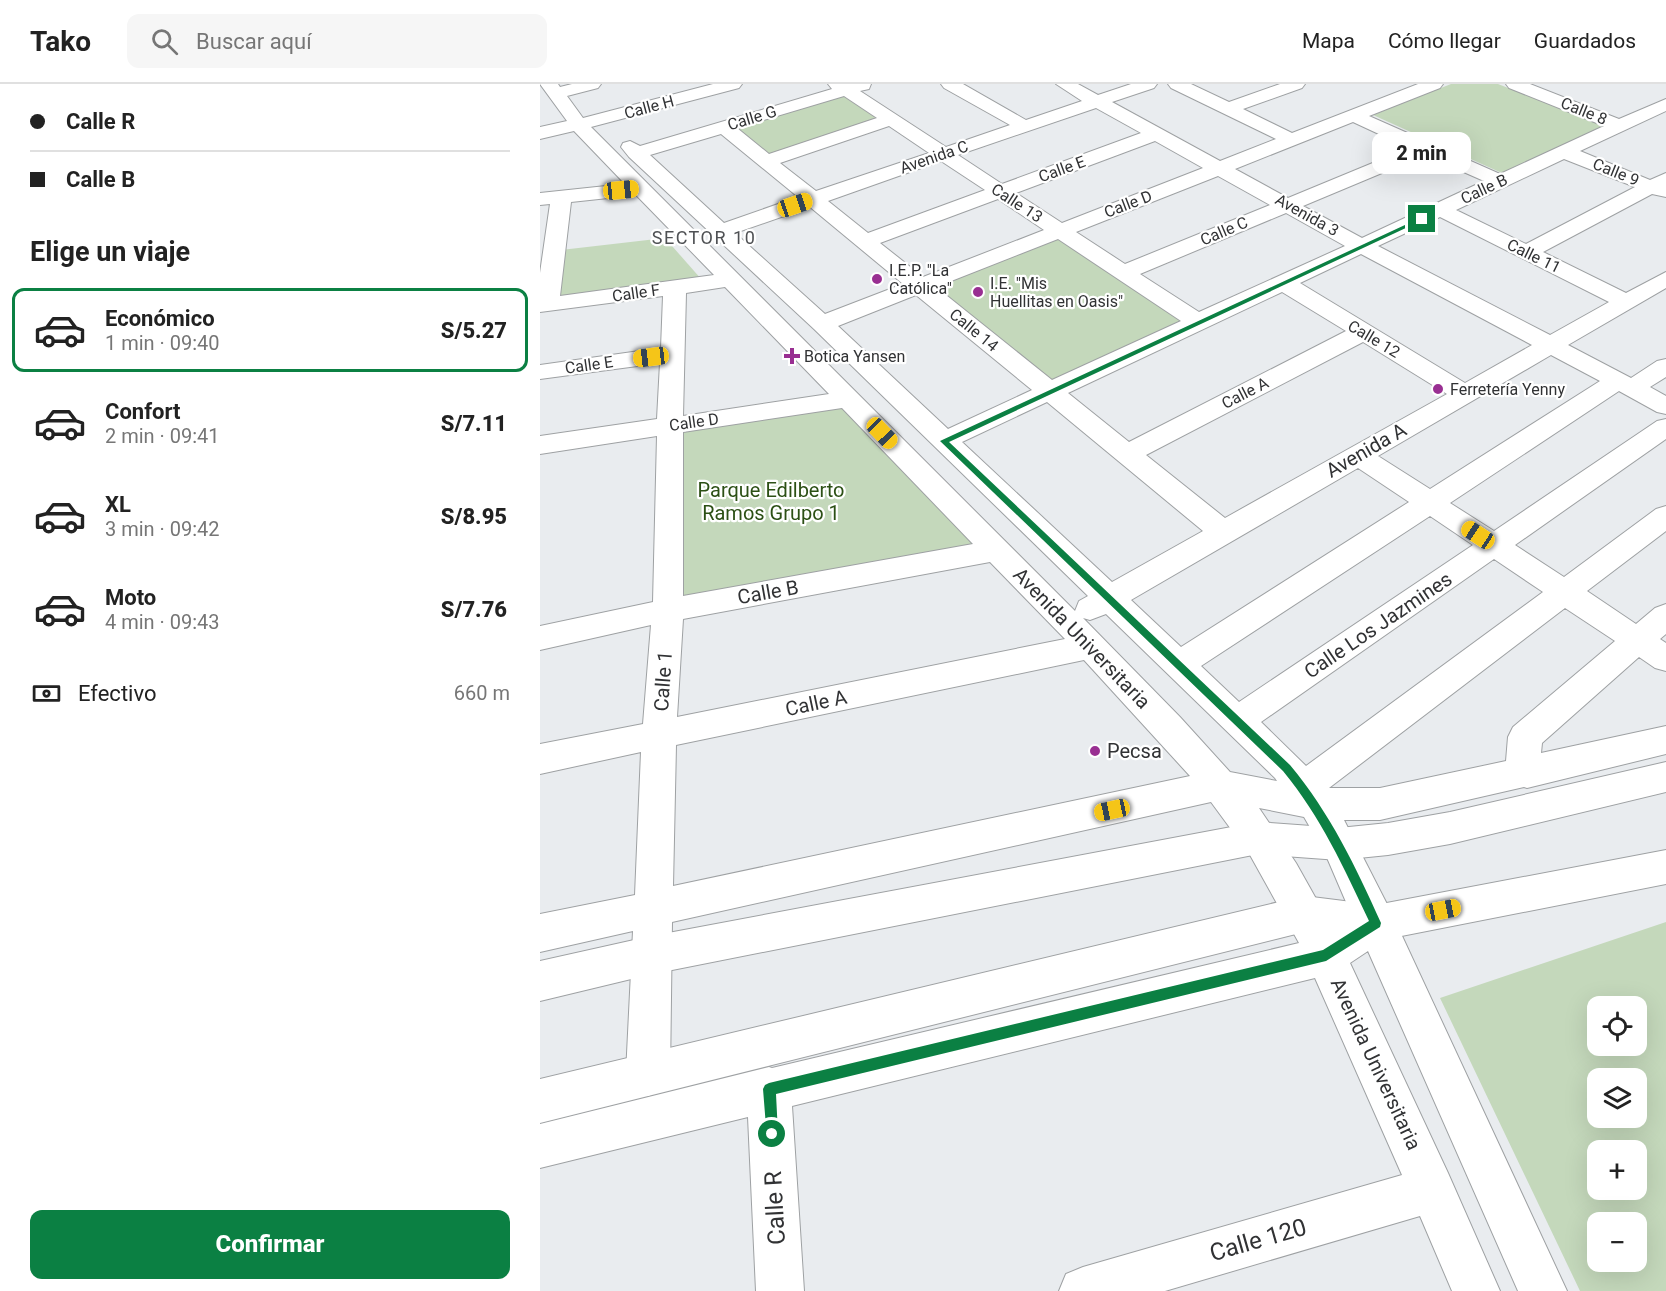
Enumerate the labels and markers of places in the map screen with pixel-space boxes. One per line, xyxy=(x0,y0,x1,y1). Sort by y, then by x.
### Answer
place label: I.E.P. "La Católica" xyxy=(889,261,952,298)
marker: I.E.P. "La Católica" xyxy=(870,272,884,286)
place label: I.E. "Mis Huellitas en Oasis" xyxy=(990,274,1123,311)
marker: I.E. "Mis Huellitas en Oasis" xyxy=(971,285,985,299)
place label: Botica Yansen xyxy=(804,347,905,366)
marker: Botica Yansen xyxy=(785,349,799,363)
place label: Ferretería Yenny xyxy=(1450,380,1565,399)
marker: Ferretería Yenny xyxy=(1431,382,1445,396)
place label: Pecsa xyxy=(1107,739,1162,763)
marker: Pecsa xyxy=(1088,744,1102,758)

